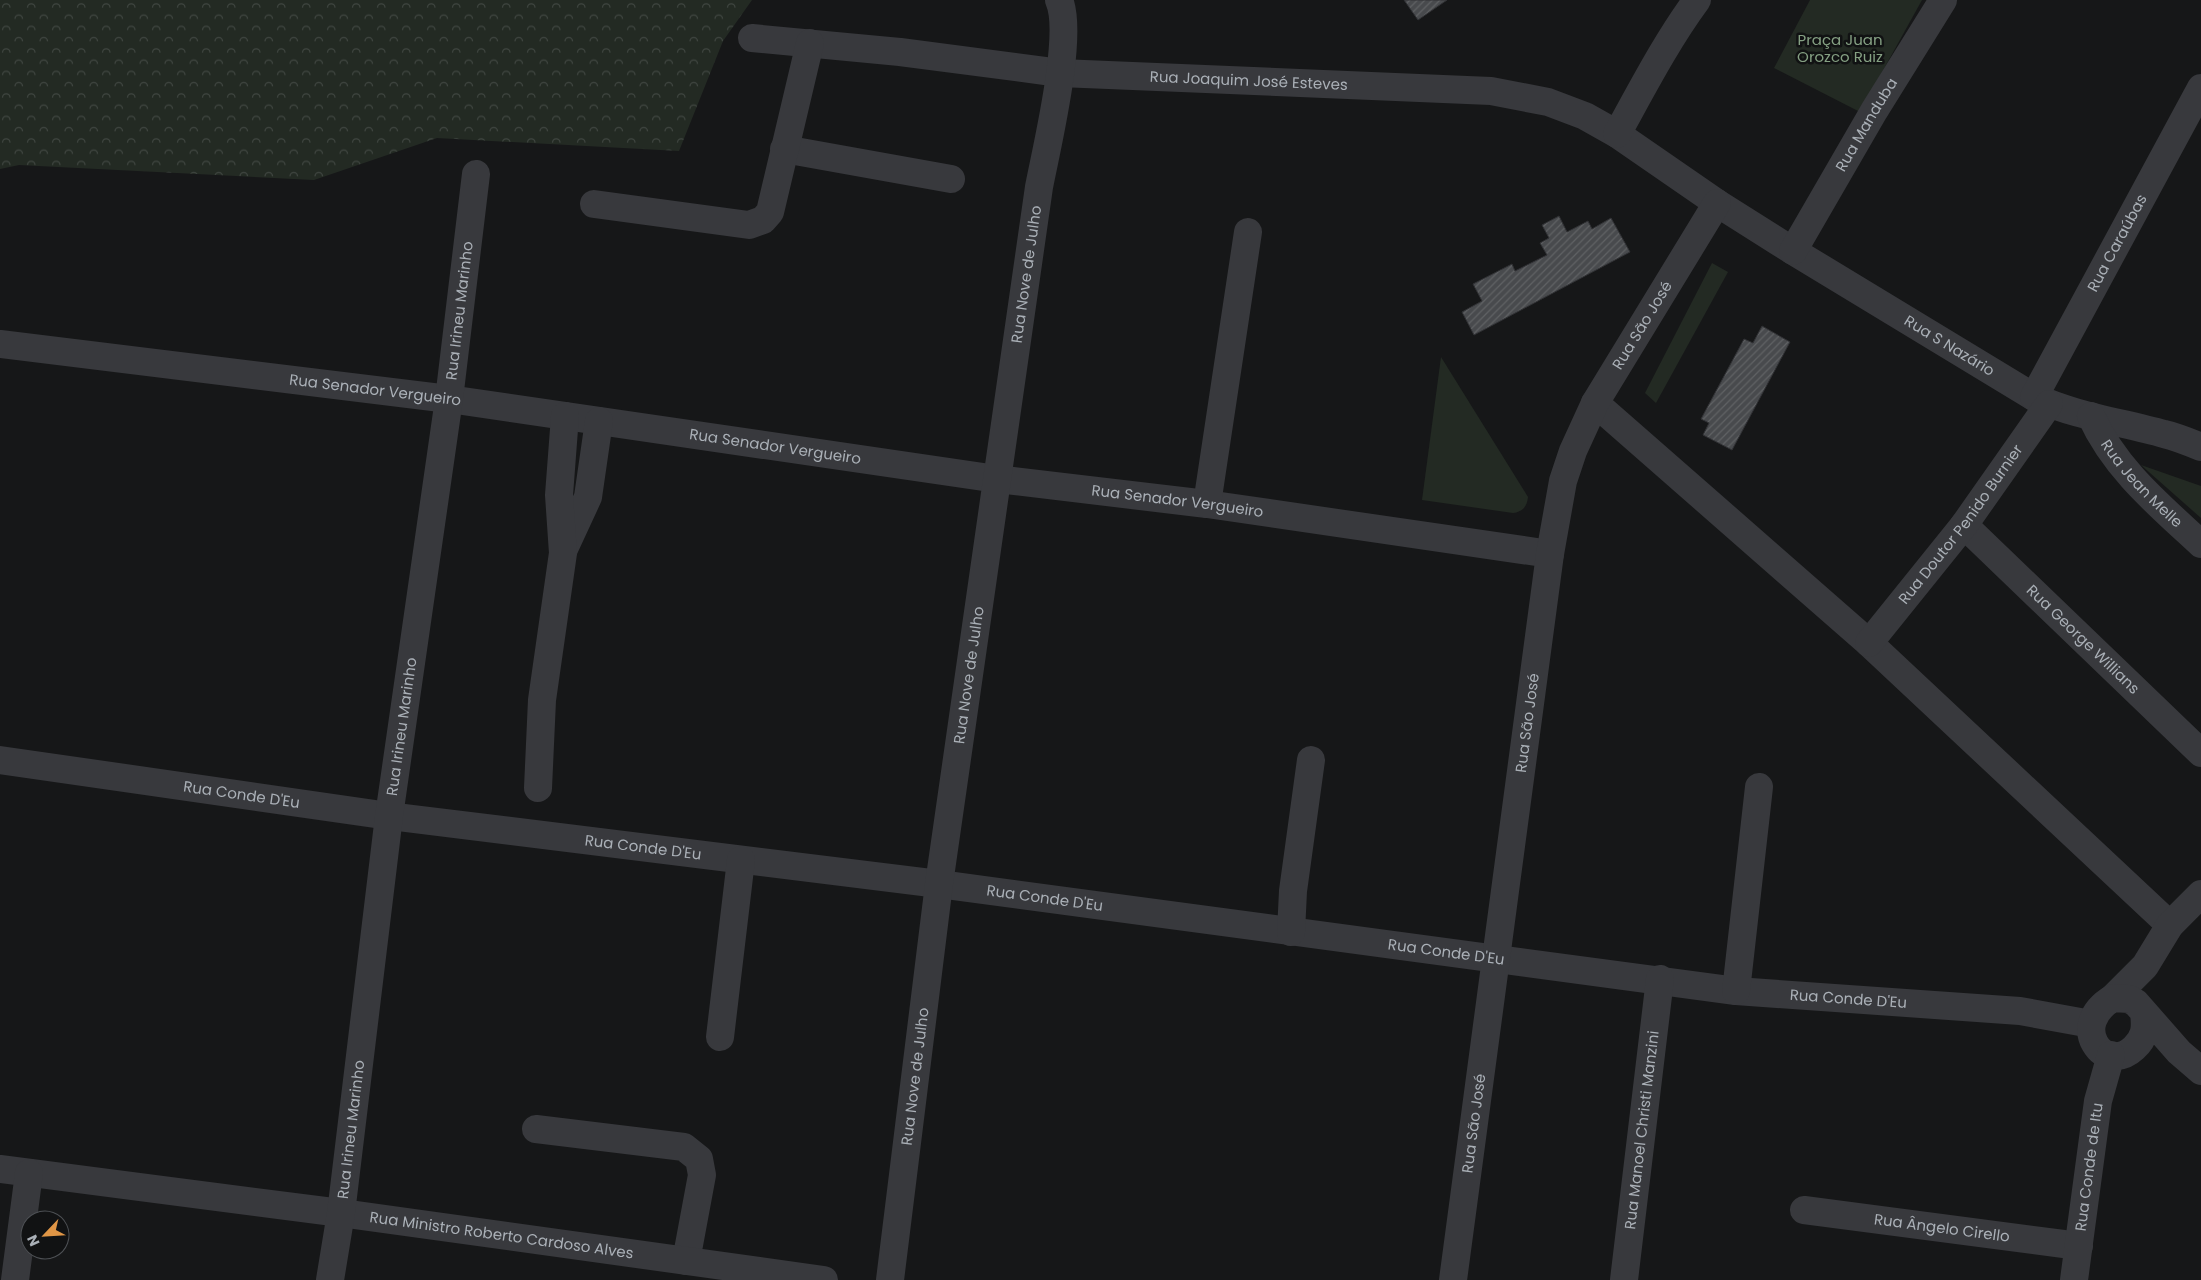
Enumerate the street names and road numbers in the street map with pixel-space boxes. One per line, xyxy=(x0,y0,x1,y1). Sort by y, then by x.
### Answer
street label: Rua Joaquim José Esteves xyxy=(1149,66,1348,95)
street label: Rua Manduba xyxy=(1830,74,1902,175)
street label: Rua Caraúbas xyxy=(2082,190,2152,295)
street label: Rua Nove de Julho xyxy=(1006,204,1046,344)
street label: Rua Irineu Marinho xyxy=(440,240,478,381)
street label: Rua São José xyxy=(1607,277,1677,373)
street label: Rua S Nazário xyxy=(1900,310,1999,381)
street label: Rua Senador Vergueiro xyxy=(288,369,463,411)
street label: Rua Senador Vergueiro xyxy=(688,423,862,469)
street label: Rua Jean Melle xyxy=(2096,435,2187,532)
street label: Rua Doutor Penido Burnier xyxy=(1893,440,2028,608)
street label: Rua Senador Vergueiro xyxy=(1090,479,1265,522)
street label: Rua George Willians xyxy=(2022,580,2145,699)
street label: Rua Nove de Julho xyxy=(948,605,989,745)
street label: Rua Irineu Marinho xyxy=(381,656,422,797)
street label: Rua São José xyxy=(1510,672,1544,774)
street label: Rua Conde D'Eu xyxy=(182,776,301,813)
street label: Rua Conde D'Eu xyxy=(584,829,703,865)
street label: Rua Conde D'Eu xyxy=(985,879,1105,916)
street label: Rua Conde D'Eu xyxy=(1387,933,1506,970)
street label: Rua Conde D'Eu xyxy=(1789,984,1908,1013)
street label: Rua Nove de Julho xyxy=(896,1006,934,1147)
street label: Rua Manoel Christi Manzini xyxy=(1619,1029,1664,1231)
street label: Rua Irineu Marinho xyxy=(332,1059,369,1200)
street label: Rua São José xyxy=(1456,1072,1490,1174)
street label: Rua Conde de Itu xyxy=(2070,1101,2108,1232)
street label: Rua Ministro Roberto Cardoso Alves xyxy=(368,1206,635,1263)
street label: Rua Ângelo Cirello xyxy=(1873,1208,2011,1247)

